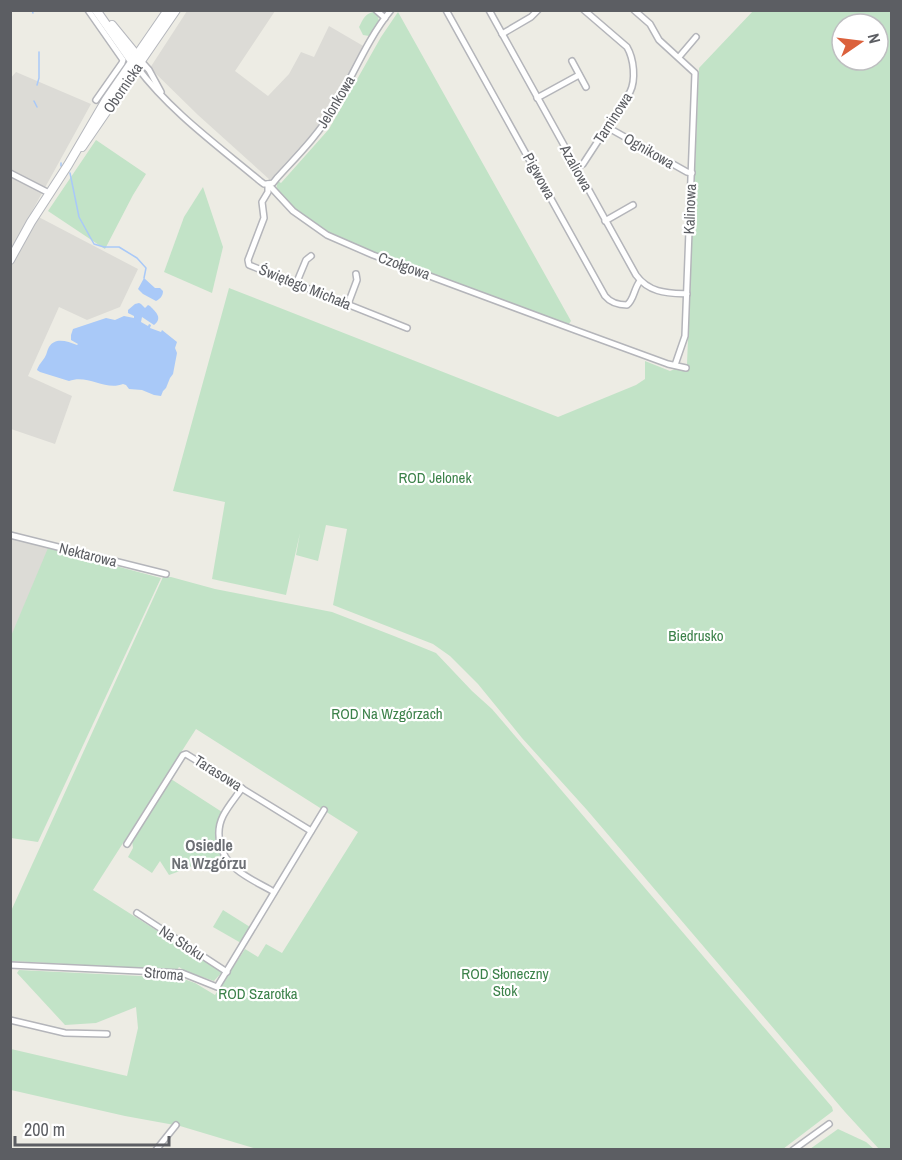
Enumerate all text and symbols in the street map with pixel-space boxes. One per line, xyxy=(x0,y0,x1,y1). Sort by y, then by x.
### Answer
north arrow xyxy=(830,12,890,72)
text: N xyxy=(863,31,886,46)
street label: Obornicka xyxy=(98,58,147,117)
street label: Jelonkowa xyxy=(312,71,360,132)
street label: Tarninowa xyxy=(588,88,637,147)
street label: Ognikowa xyxy=(620,128,679,174)
street label: Azaliowa xyxy=(555,140,598,195)
street label: Pigwowa xyxy=(518,149,561,203)
street label: Kalinowa xyxy=(678,183,701,235)
street label: Czołgowa xyxy=(375,246,433,285)
street label: Świętego Michała xyxy=(256,258,355,315)
park label: ROD Jelonek xyxy=(398,467,472,488)
street label: Nektarowa xyxy=(57,537,119,572)
park label: Biedrusko xyxy=(668,625,724,646)
park label: ROD Na Wzgórzach xyxy=(331,703,443,724)
street label: Tarasowa xyxy=(190,750,246,796)
district label: Osiedle Na Wzgórzu xyxy=(171,834,247,874)
street label: Na Stoku xyxy=(155,920,209,965)
street label: Stroma xyxy=(143,961,185,986)
park label: ROD Słoneczny Stok xyxy=(461,963,550,1001)
park label: ROD Szarotka xyxy=(218,983,298,1004)
scale bar xyxy=(15,1109,170,1147)
text: 200 m xyxy=(24,1117,65,1142)

